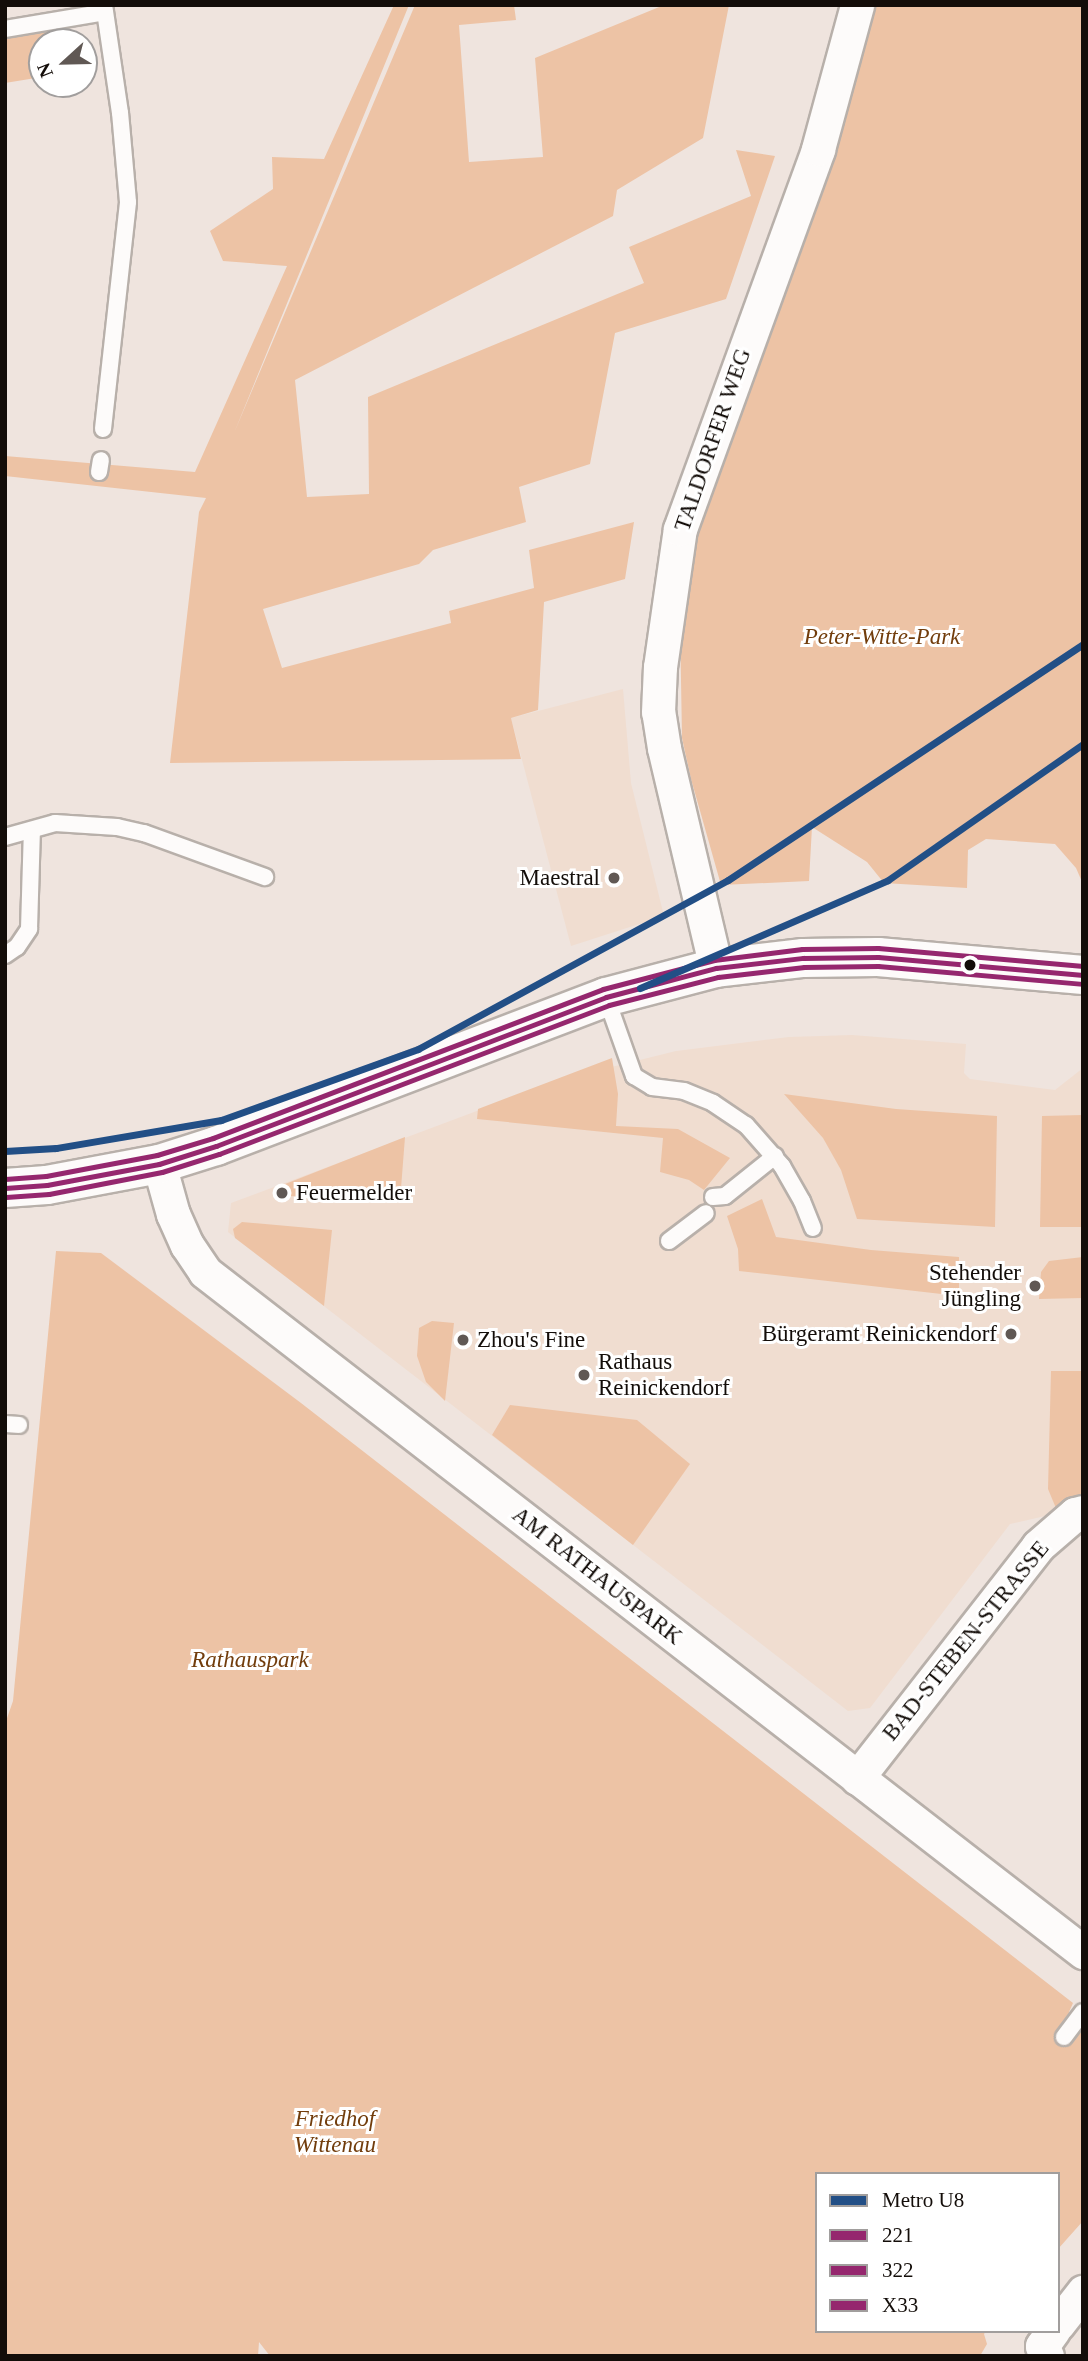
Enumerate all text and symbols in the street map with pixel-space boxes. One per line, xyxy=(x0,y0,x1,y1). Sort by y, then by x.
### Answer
north arrow xyxy=(28,28,98,98)
text: N xyxy=(33,60,57,81)
street label: TALDORFER WEG xyxy=(669,345,757,535)
park label: Peter-Witte-Park xyxy=(804,623,960,651)
place label: Maestral xyxy=(520,864,600,892)
marker: Maestral xyxy=(606,870,622,886)
unlabelled marker xyxy=(963,958,977,972)
place label: Feuermelder xyxy=(296,1179,412,1207)
marker: Feuermelder xyxy=(274,1185,290,1201)
place label: Stehender Jüngling xyxy=(929,1259,1021,1313)
marker: Stehender Jüngling xyxy=(1027,1278,1043,1294)
place label: Bürgeramt Reinickendorf xyxy=(762,1320,997,1348)
place label: Zhou's Fine xyxy=(477,1326,585,1354)
marker: Bürgeramt Reinickendorf xyxy=(1003,1326,1019,1342)
marker: Zhou's Fine xyxy=(455,1332,471,1348)
place label: Rathaus Reinickendorf xyxy=(598,1348,730,1402)
marker: Rathaus Reinickendorf xyxy=(576,1367,592,1383)
street label: AM RATHAUSPARK xyxy=(507,1501,687,1651)
street label: BAD-STEBEN-STRASSE xyxy=(877,1535,1055,1747)
park label: Rathauspark xyxy=(191,1646,309,1674)
park label: Friedhof Wittenau xyxy=(294,2105,376,2159)
legend xyxy=(815,2172,1060,2333)
text: Metro U8 xyxy=(882,2188,964,2212)
text: 221 xyxy=(882,2223,914,2247)
text: 322 xyxy=(882,2258,914,2282)
text: X33 xyxy=(882,2293,918,2317)

